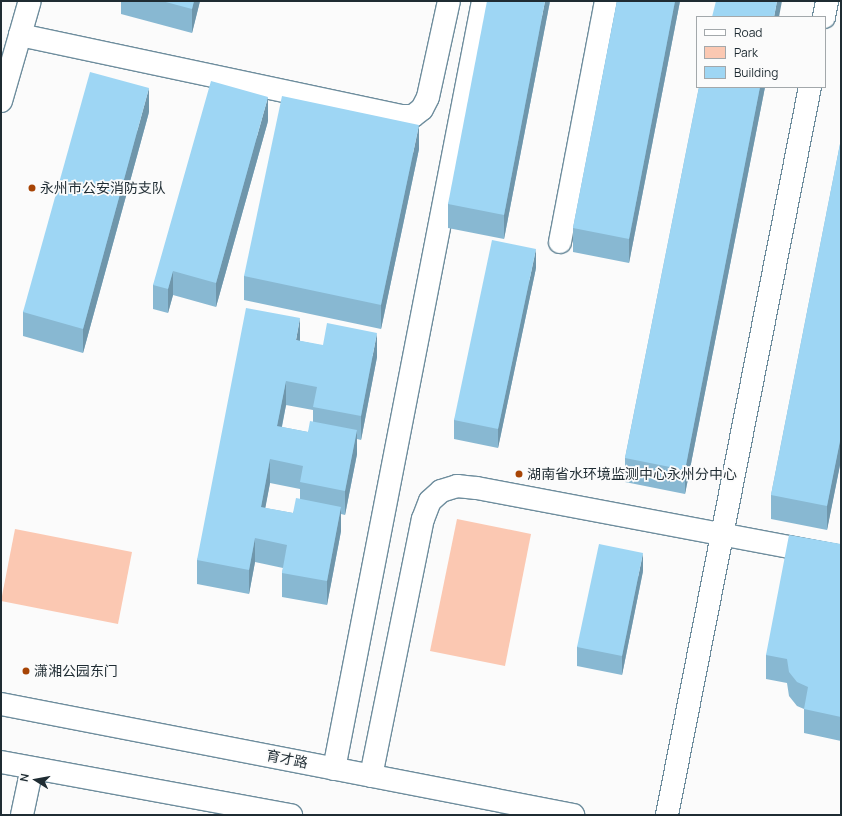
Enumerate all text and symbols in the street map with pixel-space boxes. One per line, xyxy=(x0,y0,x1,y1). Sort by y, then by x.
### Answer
legend xyxy=(696,16,826,88)
text: Road xyxy=(734,24,762,41)
text: Park xyxy=(734,44,758,61)
text: Building xyxy=(734,64,778,81)
place label: 永州市公安消防支队 xyxy=(40,180,166,196)
marker: 永州市公安消防支队 xyxy=(27,183,37,193)
place label: 湖南省水环境监测中心永州分中心 xyxy=(527,466,737,482)
marker: 湖南省水环境监测中心永州分中心 xyxy=(514,469,524,479)
place label: 潇湘公园东门 xyxy=(34,663,118,679)
marker: 潇湘公园东门 xyxy=(21,666,31,676)
street label: 育才路 xyxy=(265,747,309,771)
north arrow xyxy=(16,760,56,800)
text: N xyxy=(16,772,32,783)

